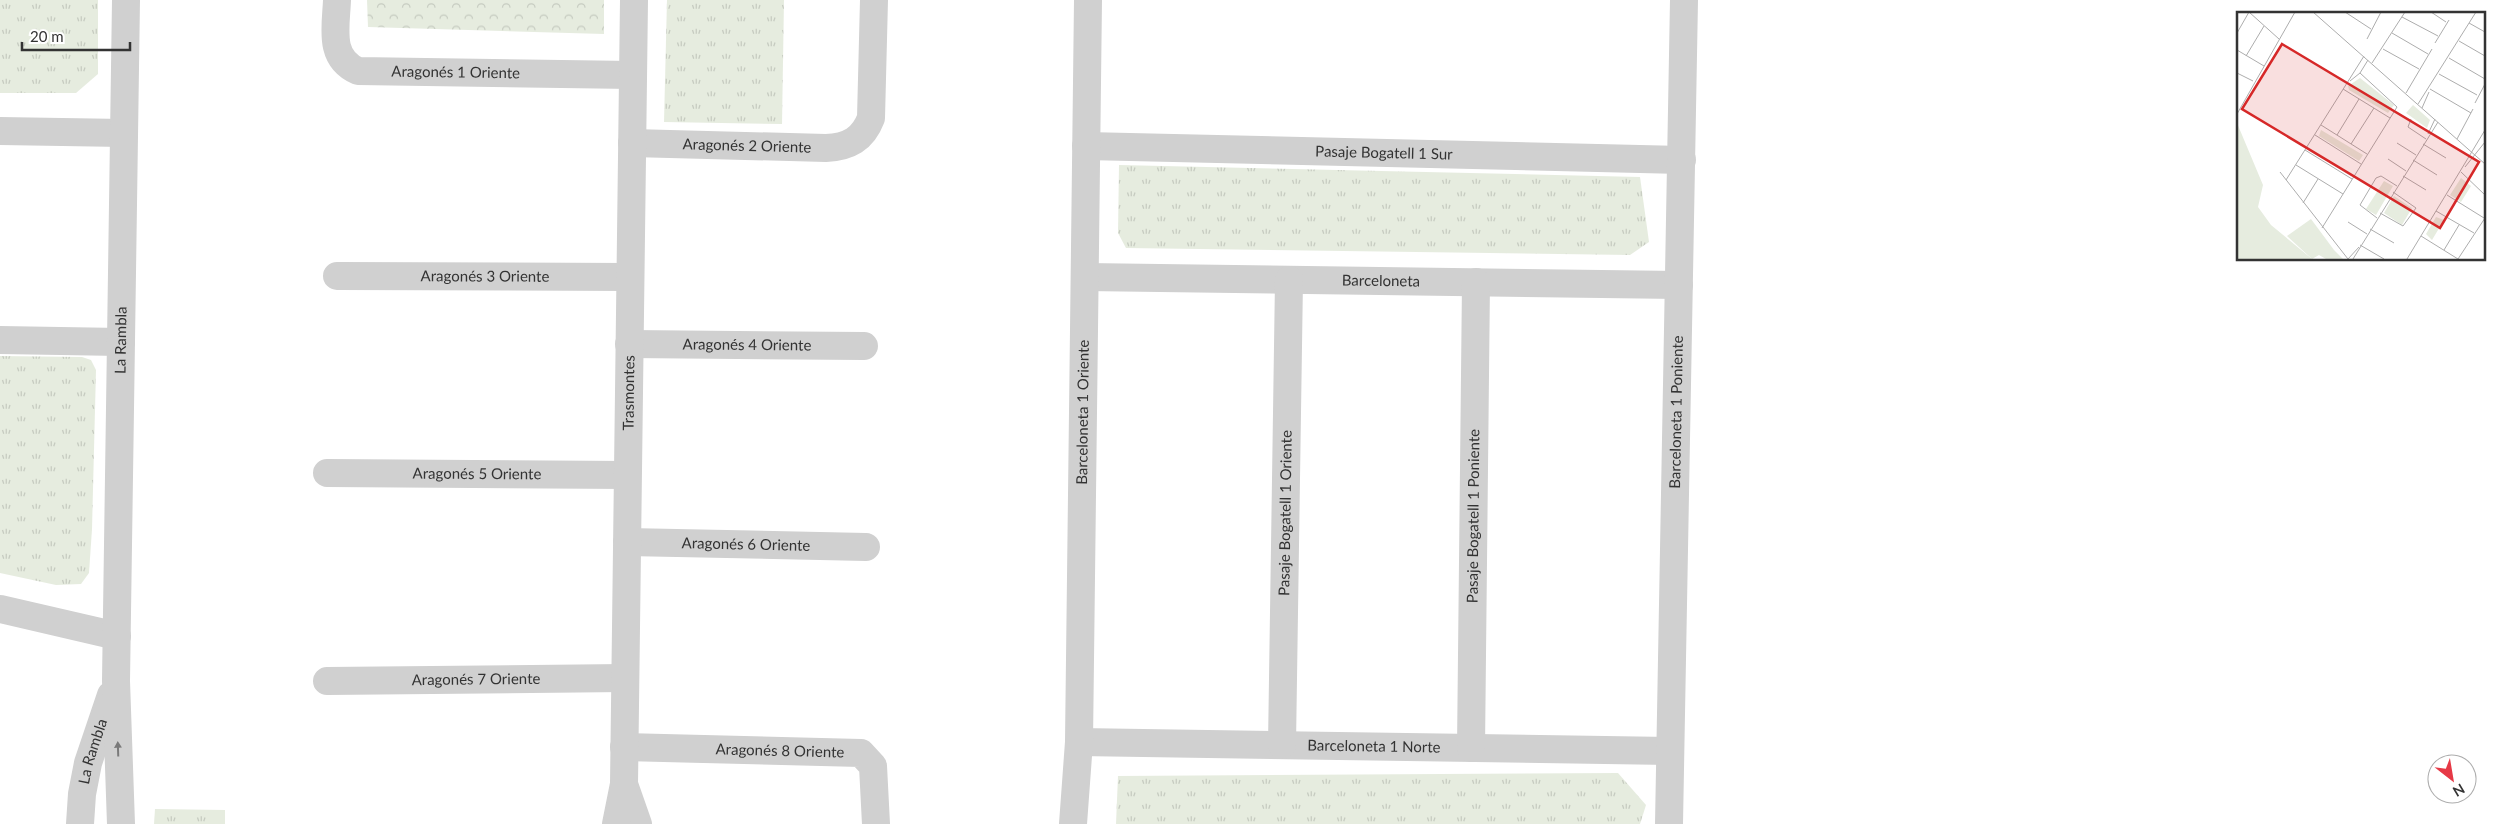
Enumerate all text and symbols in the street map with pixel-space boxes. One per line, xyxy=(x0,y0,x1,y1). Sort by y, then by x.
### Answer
inset map xyxy=(2237,12,2484,260)
scale bar xyxy=(22,20,130,52)
text: 20 m xyxy=(30,27,64,45)
street label: Aragonés 1 Oriente xyxy=(391,61,520,81)
street label: Aragonés 2 Oriente xyxy=(682,134,812,156)
street label: Pasaje Bogatell 1 Sur xyxy=(1315,141,1453,163)
street label: Aragonés 3 Oriente xyxy=(421,266,549,285)
street label: Barceloneta xyxy=(1342,270,1420,290)
street label: La Rambla xyxy=(111,306,130,374)
street label: Aragonés 4 Oriente xyxy=(683,334,812,354)
street label: Barceloneta 1 Poniente xyxy=(1665,335,1686,489)
street label: Barceloneta 1 Oriente xyxy=(1072,339,1092,485)
street label: Trasmontes xyxy=(619,355,637,431)
street label: Pasaje Bogatell 1 Poniente xyxy=(1463,429,1482,603)
street label: Pasaje Bogatell 1 Oriente xyxy=(1274,430,1295,596)
street label: Aragonés 5 Oriente xyxy=(413,464,541,482)
street label: Aragonés 6 Oriente xyxy=(681,533,811,554)
street label: Aragonés 7 Oriente xyxy=(412,669,541,688)
street label: La Rambla xyxy=(74,716,110,786)
street label: Barceloneta 1 Norte xyxy=(1307,735,1441,756)
street label: Aragonés 8 Oriente xyxy=(715,739,845,761)
one-way arrow xyxy=(114,741,122,757)
north arrow xyxy=(2427,754,2477,804)
text: N xyxy=(2450,781,2468,801)

